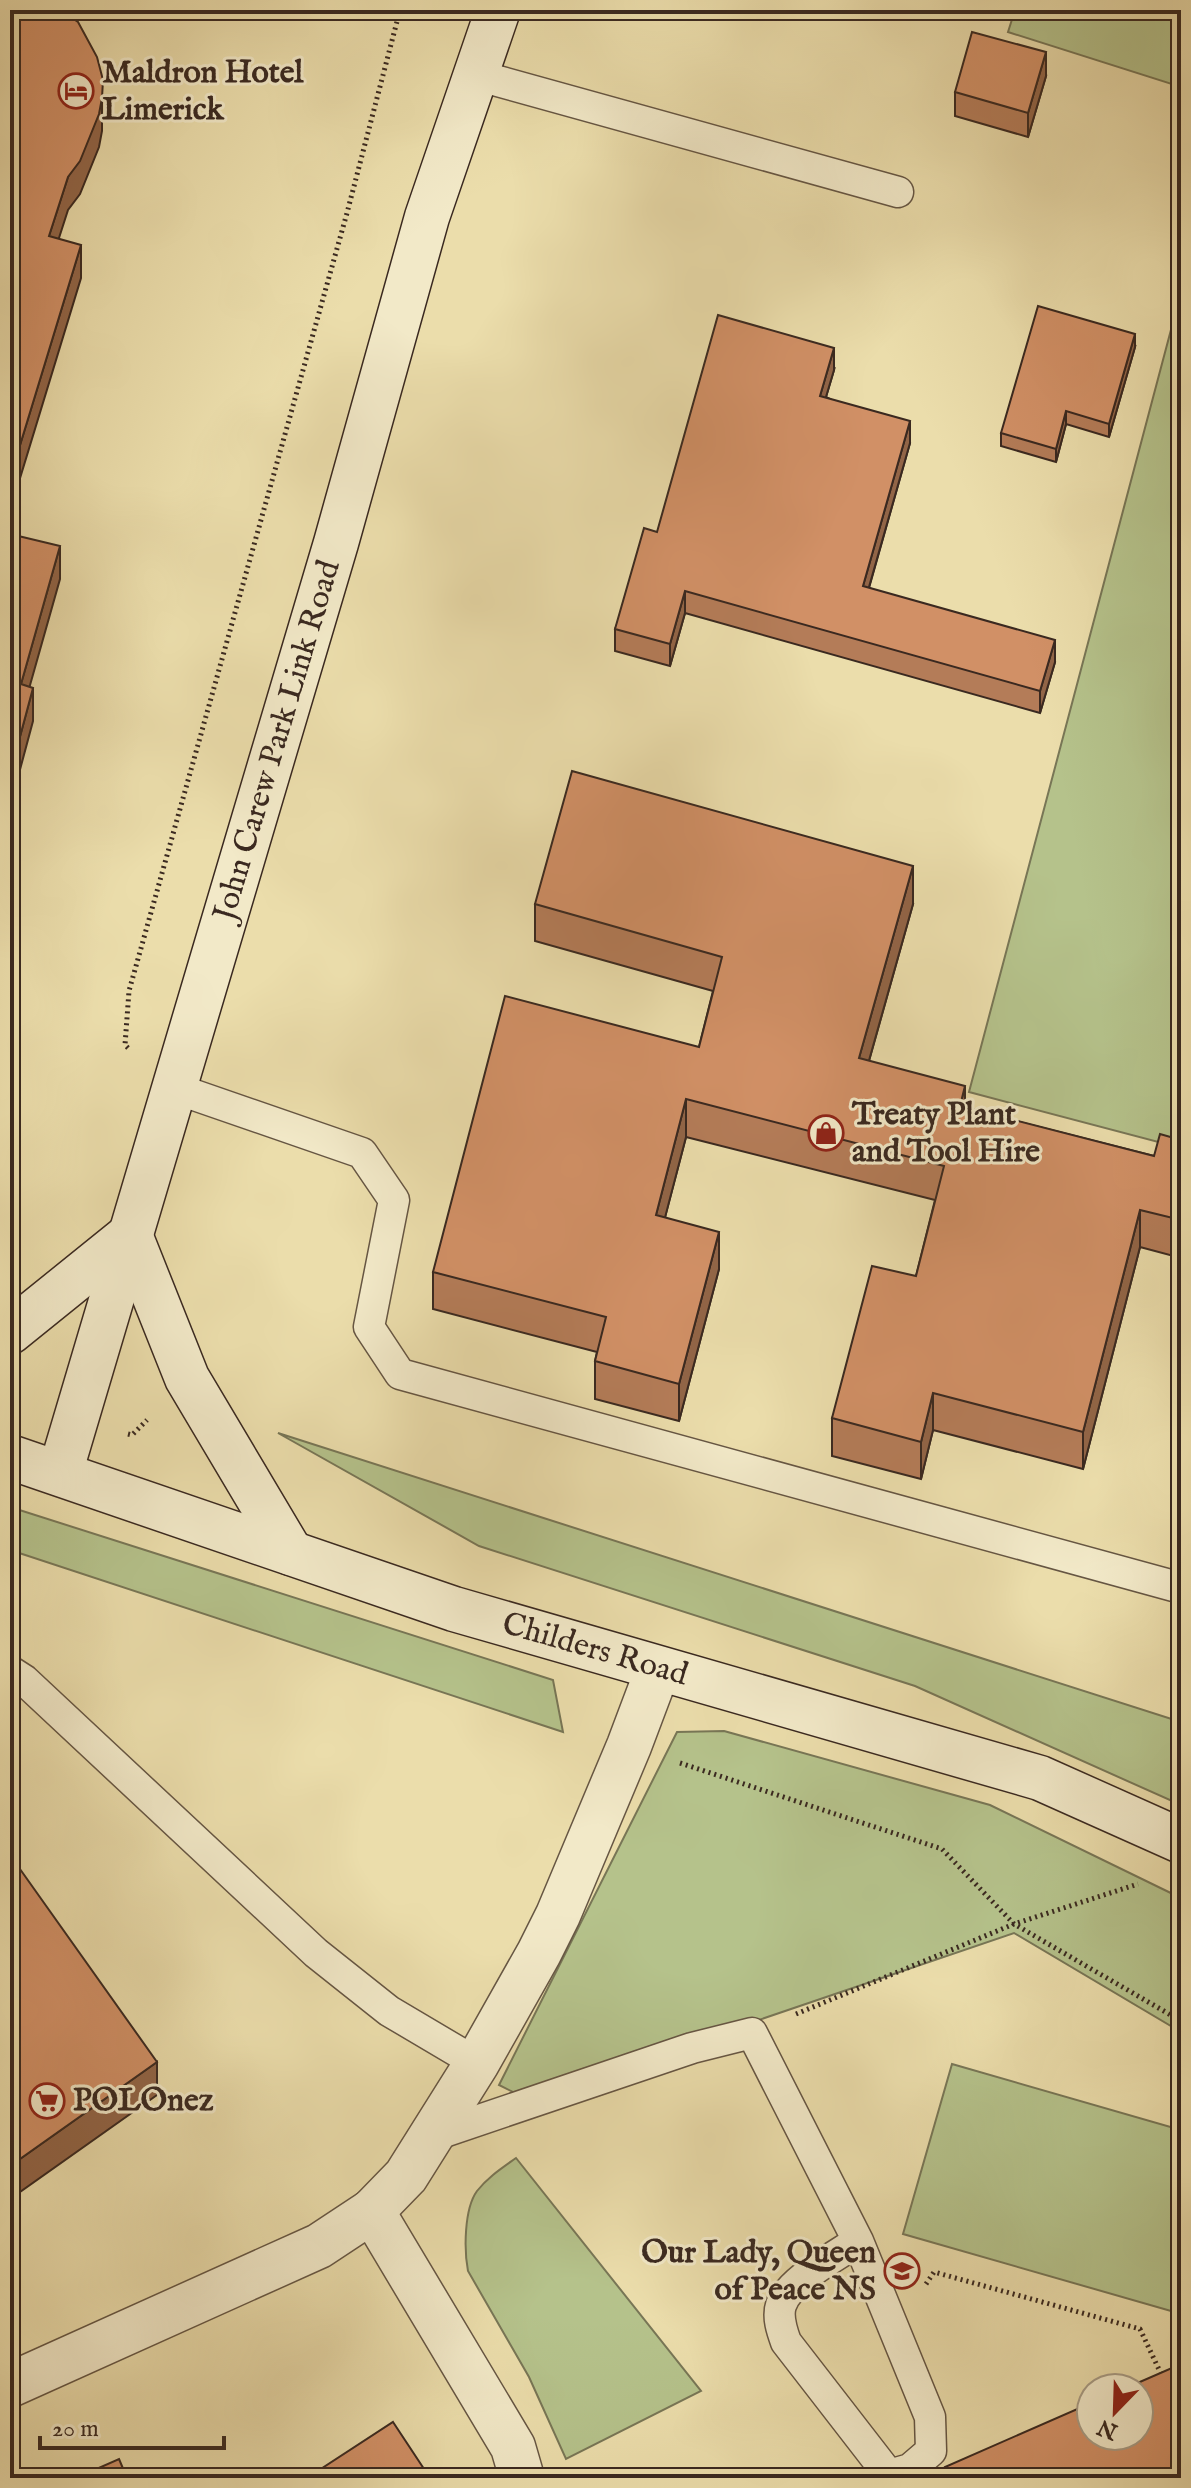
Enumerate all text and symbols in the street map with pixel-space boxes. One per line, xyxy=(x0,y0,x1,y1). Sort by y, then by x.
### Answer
place label: Maldron Hotel Limerick xyxy=(102,53,304,131)
hotel icon: Maldron Hotel Limerick xyxy=(57,72,95,110)
street label: John Carew Park Link Road xyxy=(204,554,351,929)
place label: Treaty Plant and Tool Hire xyxy=(851,1095,1040,1173)
shop icon: Treaty Plant and Tool Hire xyxy=(807,1114,845,1152)
street label: Childers Road xyxy=(497,1603,693,1696)
place label: POLOnez xyxy=(73,2081,214,2122)
supermarket icon: POLOnez xyxy=(28,2082,66,2120)
place label: Our Lady, Queen of Peace NS xyxy=(641,2233,876,2311)
school or university icon: Our Lady, Queen of Peace NS xyxy=(883,2252,921,2290)
north arrow xyxy=(1075,2372,1155,2452)
scale bar xyxy=(40,2400,224,2450)
text: N xyxy=(1094,2412,1123,2446)
text: 20 m xyxy=(52,2414,99,2445)

